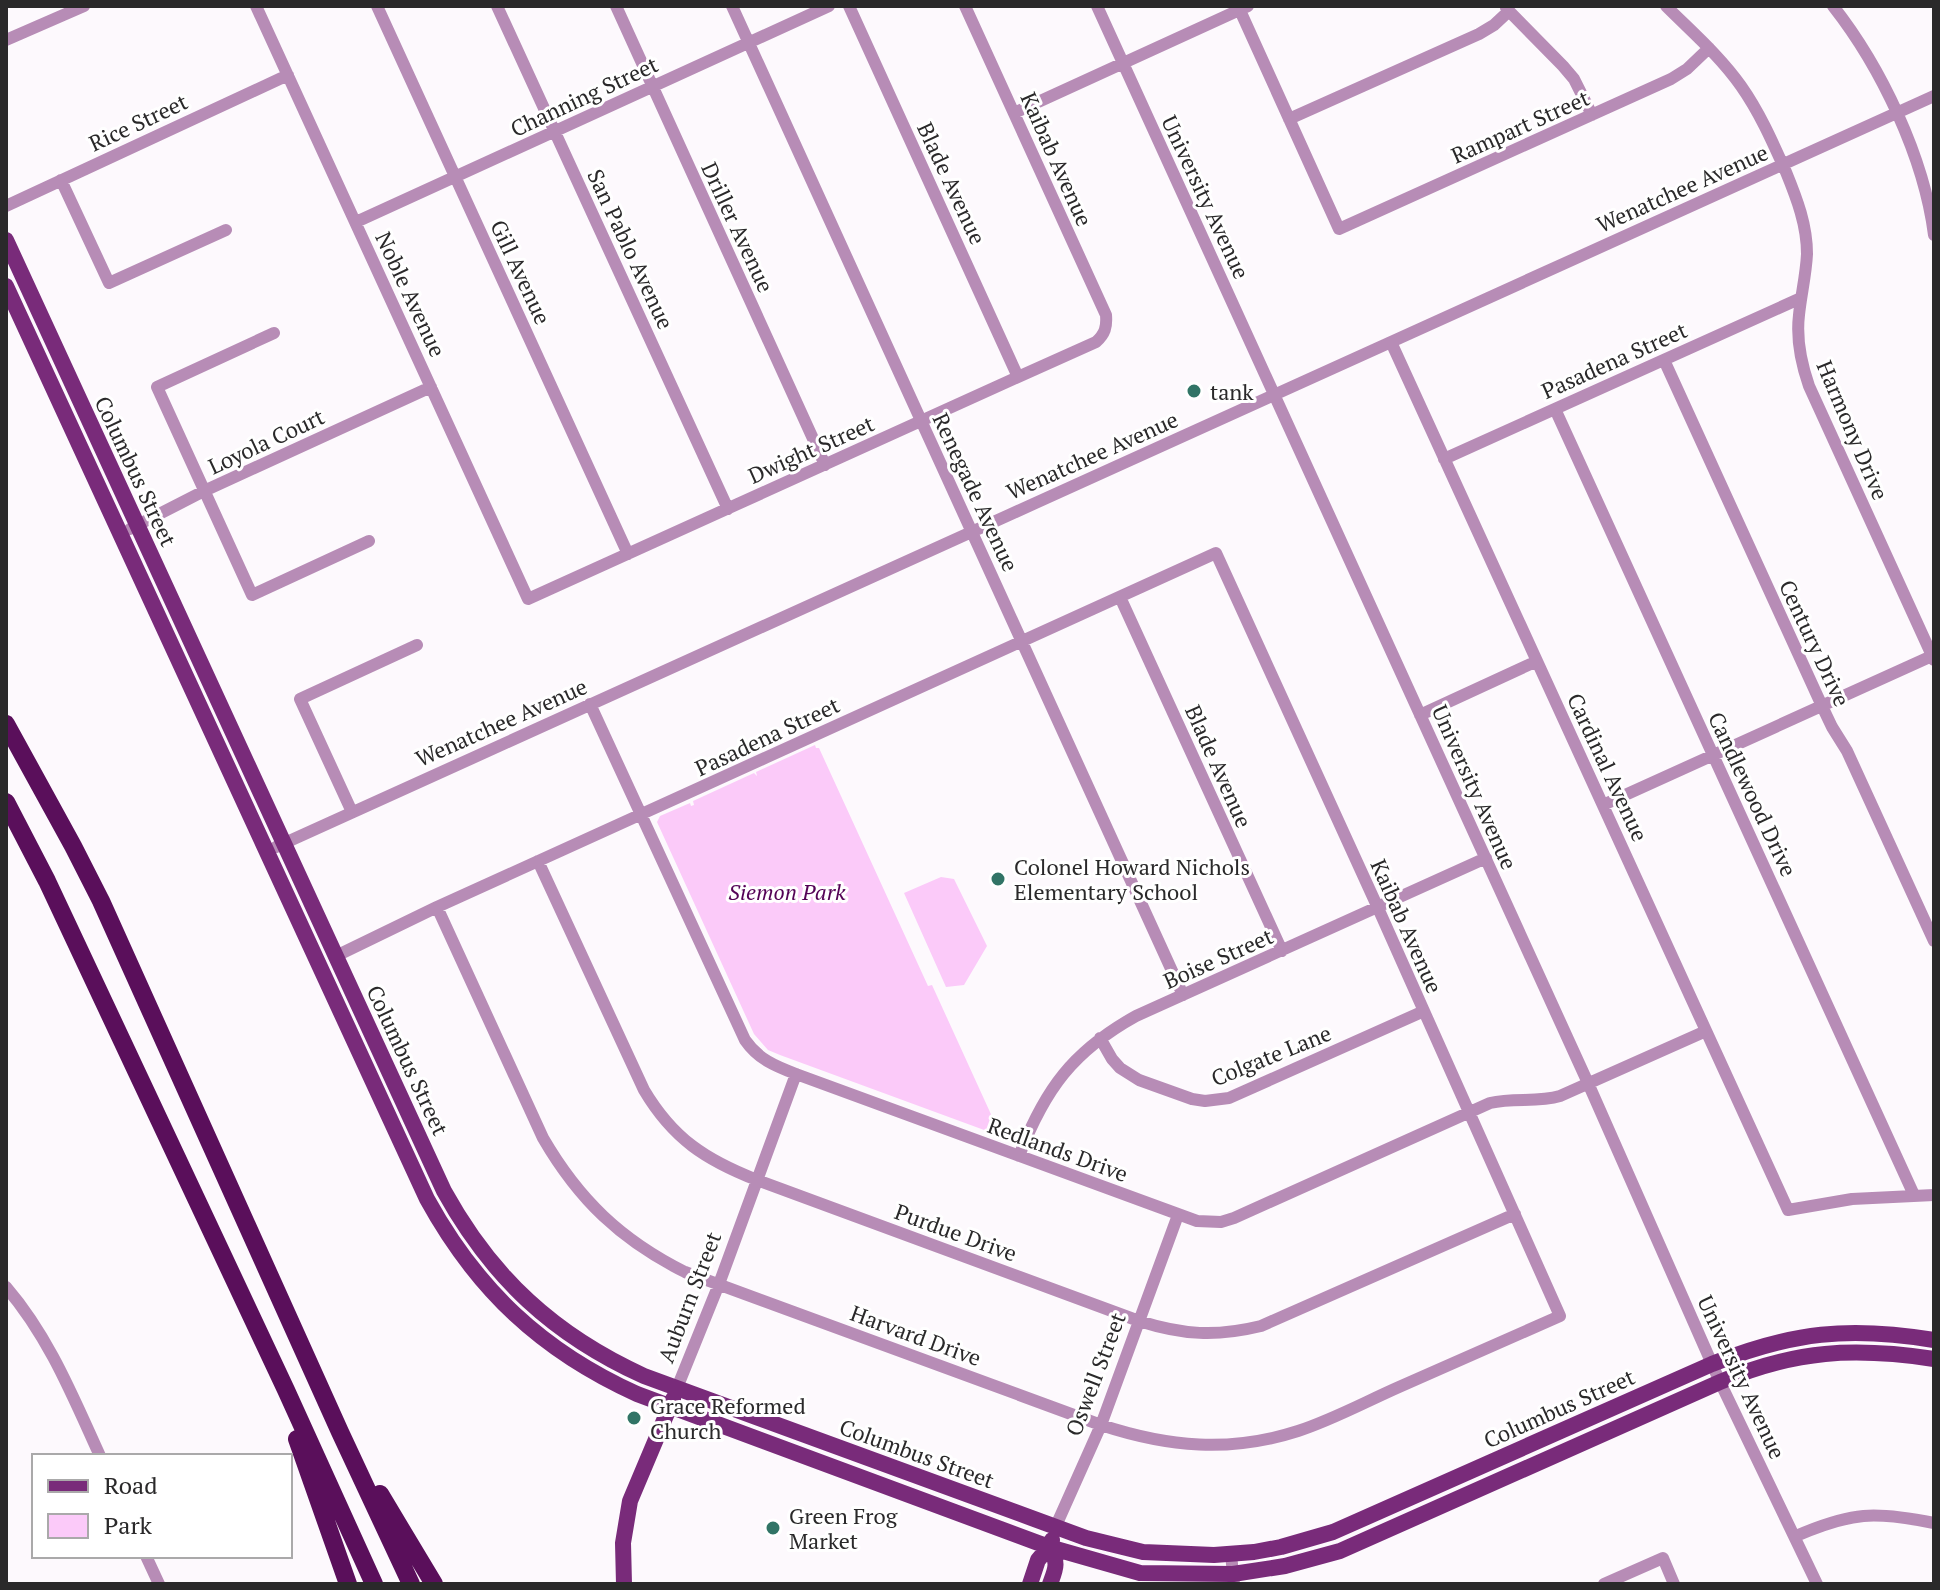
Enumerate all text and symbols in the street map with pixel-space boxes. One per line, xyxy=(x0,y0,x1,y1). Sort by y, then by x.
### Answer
street label: Channing Street xyxy=(506,49,662,143)
street label: Rampart Street xyxy=(1446,83,1594,169)
street label: Rice Street xyxy=(84,87,192,157)
street label: Kaibab Avenue xyxy=(1014,87,1100,231)
street label: University Avenue xyxy=(1155,111,1257,283)
street label: Blade Avenue xyxy=(911,117,993,249)
street label: Wenatchee Avenue xyxy=(1592,137,1772,239)
street label: Driller Avenue xyxy=(695,157,781,297)
street label: San Pablo Avenue xyxy=(581,164,681,334)
street label: Gill Avenue xyxy=(484,215,558,329)
street label: Noble Avenue xyxy=(369,227,453,361)
street label: Pasadena Street xyxy=(1537,315,1691,405)
street label: Harmony Drive xyxy=(1811,356,1895,504)
place label: tank xyxy=(1210,377,1254,406)
marker: tank xyxy=(1185,382,1203,400)
street label: Columbus Street xyxy=(89,391,183,551)
street label: Loyola Court xyxy=(203,401,329,481)
street label: Wenatchee Avenue xyxy=(1002,404,1182,506)
street label: Dwight Street xyxy=(743,408,879,490)
street label: Renegade Avenue xyxy=(927,408,1025,576)
street label: Century Drive xyxy=(1773,575,1857,711)
street label: Wenatchee Avenue xyxy=(411,671,591,773)
street label: Cardinal Avenue xyxy=(1561,688,1655,846)
street label: Pasadena Street xyxy=(690,690,844,782)
street label: Blade Avenue xyxy=(1179,700,1259,832)
street label: University Avenue xyxy=(1426,700,1524,874)
street label: Candlewood Drive xyxy=(1702,707,1804,881)
place label: Colonel Howard Nichols Elementary School xyxy=(1014,852,1250,906)
street label: Kaibab Avenue xyxy=(1364,854,1450,998)
marker: Colonel Howard Nichols Elementary School xyxy=(989,870,1007,888)
park label: Siemon Park xyxy=(728,877,846,906)
street label: Boise Street xyxy=(1159,921,1277,995)
street label: Columbus Street xyxy=(361,980,455,1140)
street label: Colgate Lane xyxy=(1207,1018,1335,1092)
street label: Redlands Drive xyxy=(984,1110,1132,1188)
street label: Purdue Drive xyxy=(891,1197,1021,1267)
street label: Auburn Street xyxy=(651,1227,727,1367)
street label: University Avenue xyxy=(1691,1291,1793,1463)
street label: Harvard Drive xyxy=(847,1298,985,1372)
street label: Oswell Street xyxy=(1058,1308,1132,1440)
street label: Columbus Street xyxy=(1479,1362,1639,1454)
place label: Grace Reformed Church xyxy=(650,1391,806,1445)
marker: Grace Reformed Church xyxy=(625,1409,643,1427)
street label: Columbus Street xyxy=(836,1412,998,1494)
legend xyxy=(32,1454,292,1558)
text: Road xyxy=(104,1469,158,1501)
place label: Green Frog Market xyxy=(789,1501,898,1555)
text: Park xyxy=(104,1509,153,1541)
marker: Green Frog Market xyxy=(764,1519,782,1537)

